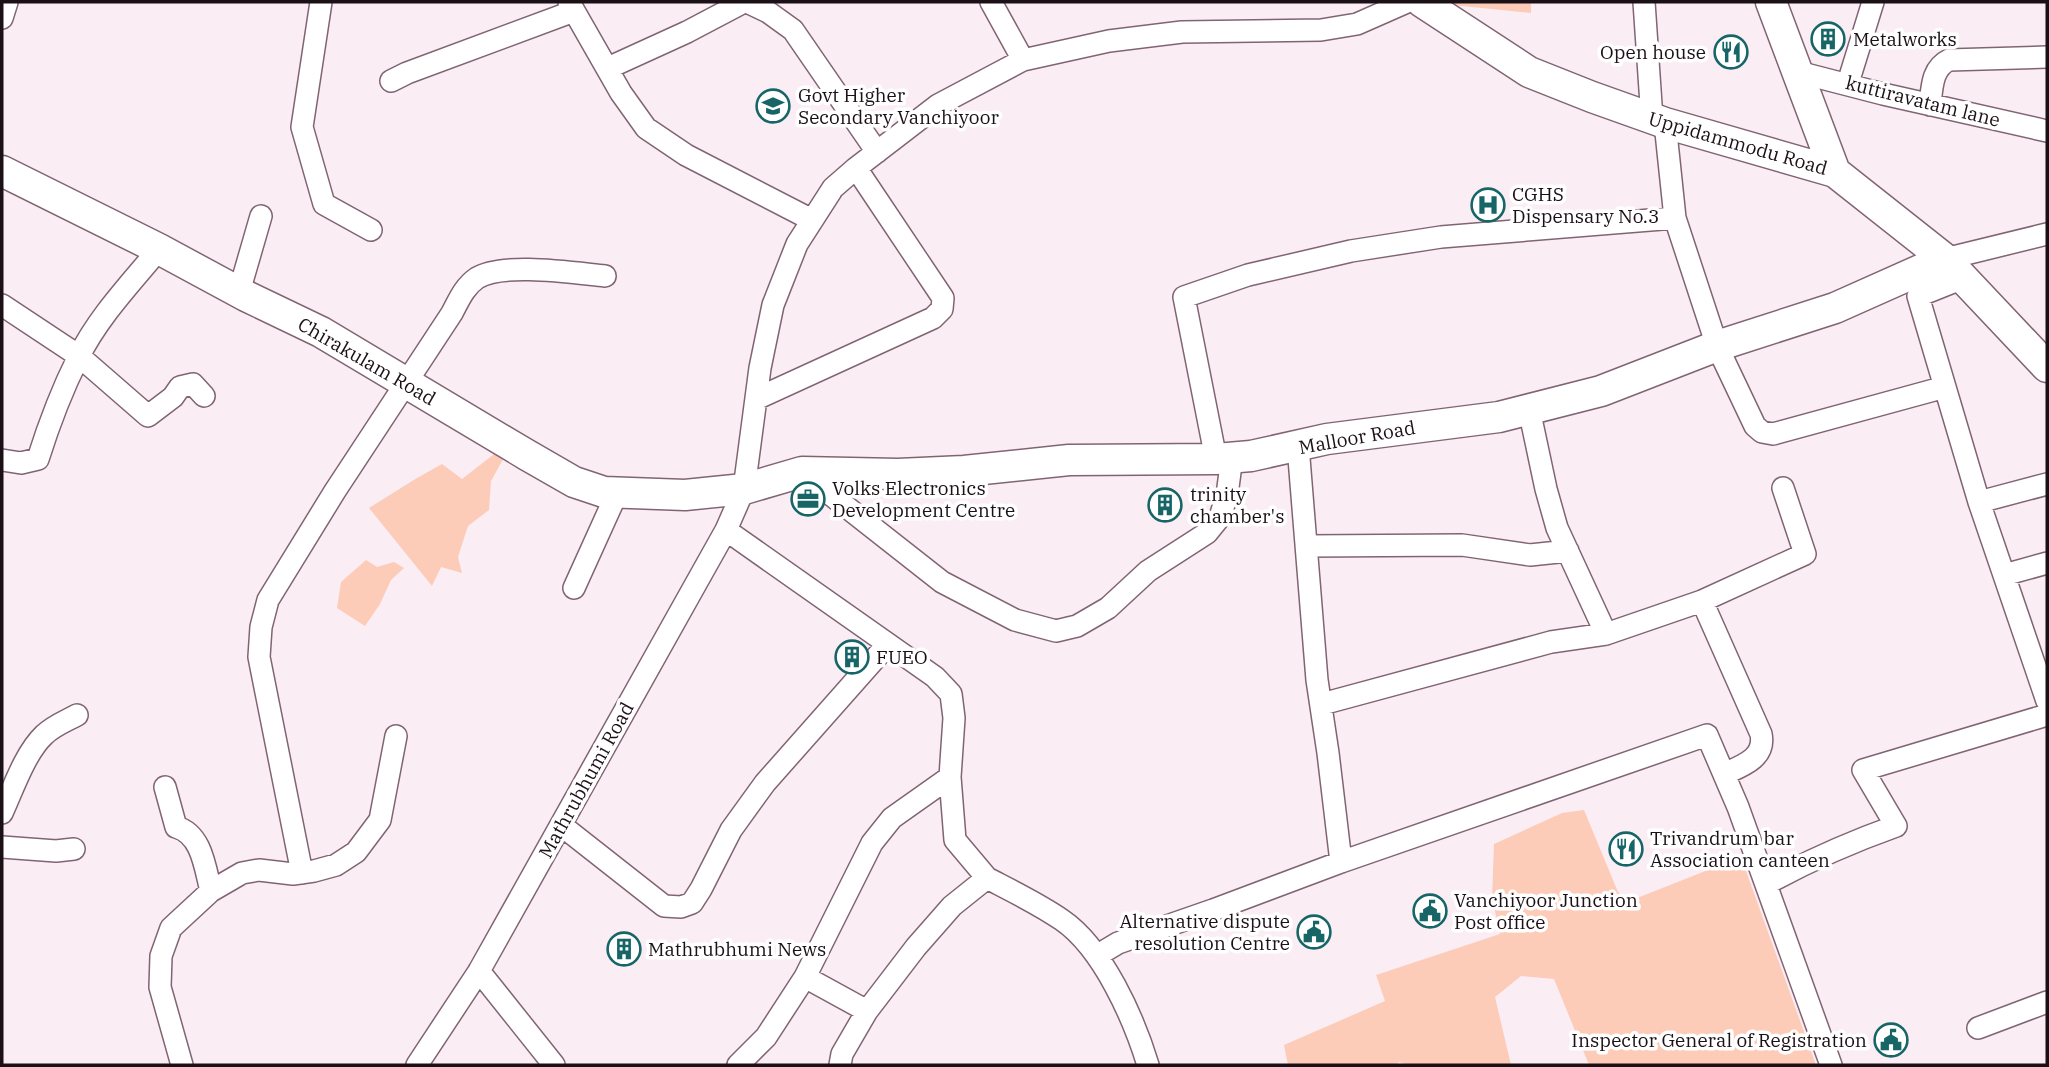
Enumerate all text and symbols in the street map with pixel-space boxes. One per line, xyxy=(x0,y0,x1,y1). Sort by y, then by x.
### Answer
building icon: Metalworks xyxy=(1809,20,1847,58)
place label: Metalworks xyxy=(1853,27,1957,51)
restaurant icon: Open house xyxy=(1712,33,1750,71)
place label: Open house xyxy=(1600,40,1706,64)
street label: kuttiravatam lane xyxy=(1843,70,2003,132)
place label: Govt Higher Secondary Vanchiyoor xyxy=(798,83,999,129)
school or university icon: Govt Higher Secondary Vanchiyoor xyxy=(754,87,792,125)
street label: Uppidammodu Road xyxy=(1646,106,1830,180)
place label: CGHS Dispensary No.3 xyxy=(1512,182,1659,228)
hospital icon: CGHS Dispensary No.3 xyxy=(1469,186,1507,224)
street label: Chirakulam Road xyxy=(294,312,440,410)
street label: Malloor Road xyxy=(1297,415,1417,459)
place label: Volks Electronics Development Centre xyxy=(832,476,1015,522)
office icon: Volks Electronics Development Centre xyxy=(789,480,827,518)
place label: trinity chamber's xyxy=(1190,482,1284,528)
building icon: trinity chamber's xyxy=(1146,486,1184,524)
building icon: FUEO xyxy=(833,638,871,676)
place label: FUEO xyxy=(876,645,928,669)
street label: Mathrubhumi Road xyxy=(533,698,639,862)
place label: Trivandrum bar Association canteen xyxy=(1650,826,1830,872)
restaurant icon: Trivandrum bar Association canteen xyxy=(1607,830,1645,868)
place label: Vanchiyoor Junction Post office xyxy=(1454,888,1638,934)
public building icon: Vanchiyoor Junction Post office xyxy=(1411,892,1449,930)
place label: Alternative dispute resolution Centre xyxy=(1119,909,1290,955)
public building icon: Alternative dispute resolution Centre xyxy=(1295,913,1333,951)
building icon: Mathrubhumi News xyxy=(605,930,643,968)
place label: Mathrubhumi News xyxy=(648,937,826,961)
public building icon: Inspector General of Registration xyxy=(1872,1021,1910,1059)
place label: Inspector General of Registration xyxy=(1571,1028,1867,1052)

